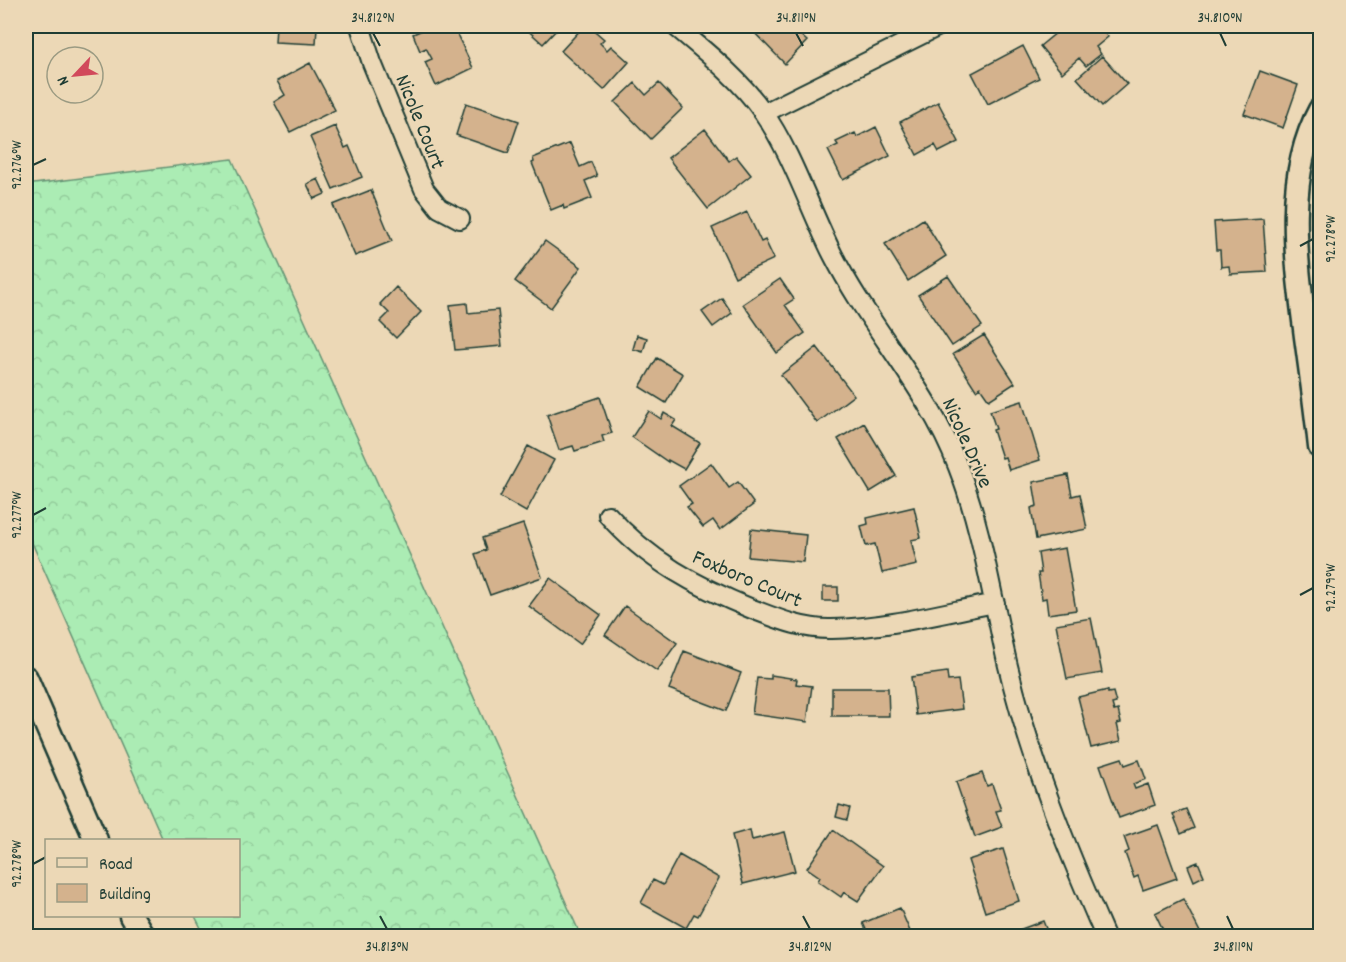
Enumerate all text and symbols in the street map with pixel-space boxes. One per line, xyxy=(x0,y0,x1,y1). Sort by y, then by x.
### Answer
text: 34.812°N xyxy=(351,8,395,30)
text: 34.811°N xyxy=(776,8,816,30)
text: 34.810°N xyxy=(1197,8,1243,30)
north arrow xyxy=(45,45,105,105)
street label: Nicole Court xyxy=(386,70,452,174)
text: N xyxy=(52,72,76,89)
text: 92.276°W xyxy=(7,140,29,190)
text: 92.278°W xyxy=(1321,215,1343,263)
street label: Nicole Drive xyxy=(932,393,999,494)
text: 92.277°W xyxy=(7,491,29,539)
street label: Foxboro Court xyxy=(687,543,806,617)
text: 92.279°W xyxy=(1321,563,1343,612)
legend xyxy=(45,839,240,917)
text: 92.278°W xyxy=(7,840,29,888)
text: Road xyxy=(99,853,133,878)
text: Building xyxy=(99,883,151,908)
text: 34.813°N xyxy=(365,937,409,959)
text: 34.812°N xyxy=(788,937,832,959)
text: 34.811°N xyxy=(1213,937,1253,959)

